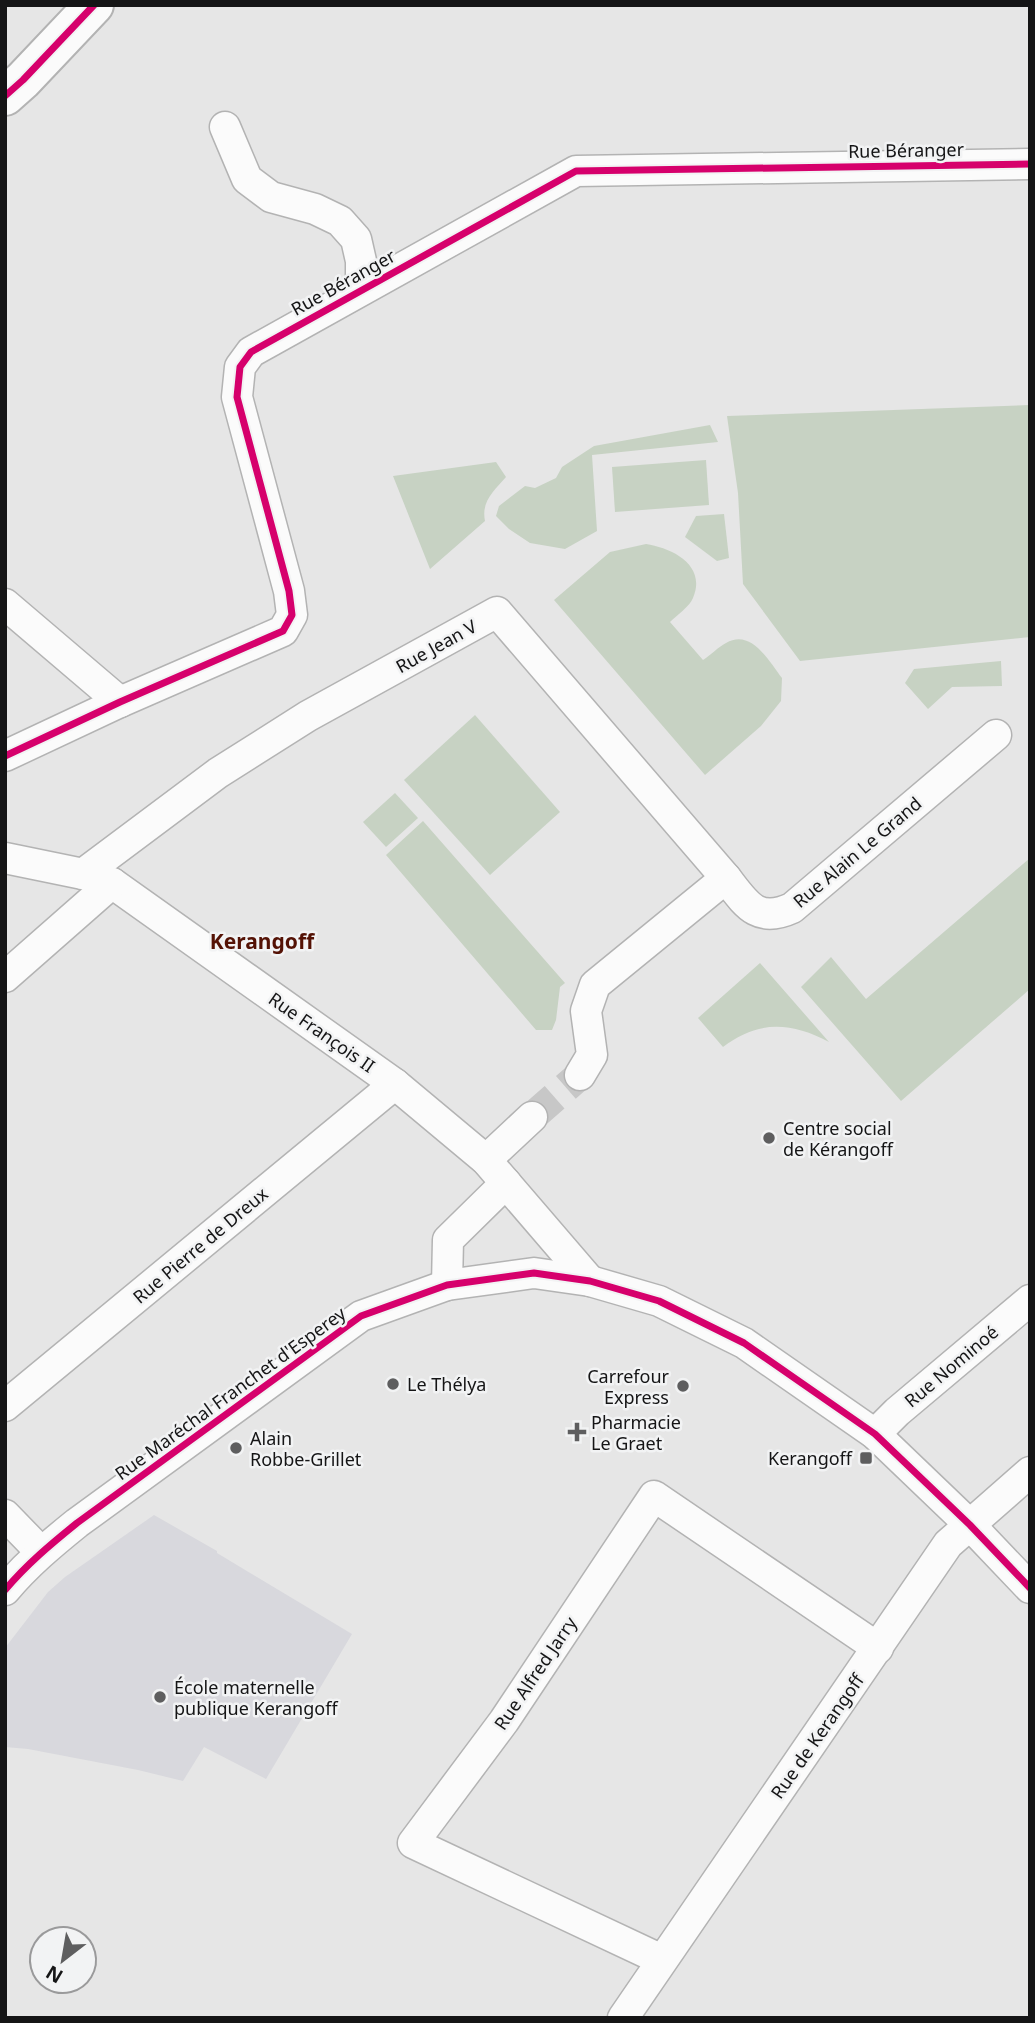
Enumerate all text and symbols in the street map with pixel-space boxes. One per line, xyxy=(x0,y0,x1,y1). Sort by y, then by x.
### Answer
street label: Rue Béranger xyxy=(848,137,965,163)
street label: Rue Béranger xyxy=(286,243,400,321)
street label: Rue Jean V xyxy=(391,614,481,678)
street label: Rue Alain Le Grand xyxy=(788,791,926,913)
district label: Kerangoff xyxy=(210,927,316,955)
street label: Rue François II xyxy=(264,986,380,1078)
place label: Centre social de Kérangoff xyxy=(783,1116,894,1161)
marker: Centre social de Kérangoff xyxy=(761,1130,777,1146)
street label: Rue Pierre de Dreux xyxy=(128,1181,273,1309)
street label: Rue Maréchal Franchet d'Esperey xyxy=(110,1301,351,1485)
street label: Rue Nominoé xyxy=(899,1320,1003,1412)
place label: Carrefour Express xyxy=(587,1364,670,1409)
place label: Le Thélya xyxy=(407,1372,486,1396)
marker: Le Thélya xyxy=(385,1376,401,1392)
marker: Carrefour Express xyxy=(675,1378,691,1394)
place label: Pharmacie Le Graet xyxy=(591,1410,681,1455)
marker: Pharmacie Le Graet xyxy=(569,1424,585,1440)
place label: Alain Robbe-Grillet xyxy=(250,1426,362,1471)
marker: Alain Robbe-Grillet xyxy=(228,1440,244,1456)
place label: Kerangoff xyxy=(768,1446,854,1470)
marker: Kerangoff xyxy=(858,1450,874,1466)
street label: Rue Alfred Jarry xyxy=(488,1611,582,1734)
street label: Rue de Kerangoff xyxy=(765,1668,870,1803)
place label: École maternelle publique Kerangoff xyxy=(174,1675,339,1720)
marker: École maternelle publique Kerangoff xyxy=(152,1689,168,1705)
north arrow xyxy=(28,1925,98,1995)
text: N xyxy=(41,1959,68,1990)

